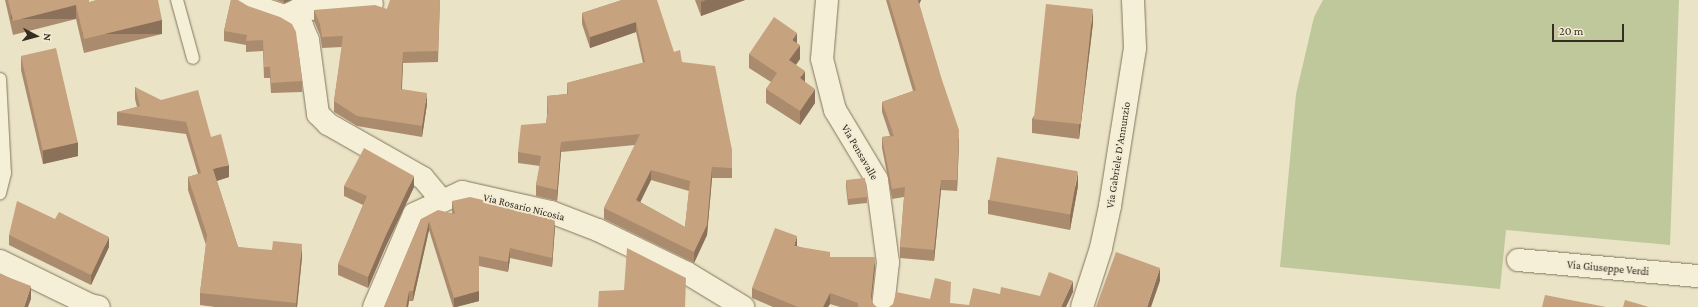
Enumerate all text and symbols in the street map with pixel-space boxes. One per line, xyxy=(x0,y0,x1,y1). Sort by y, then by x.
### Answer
north arrow xyxy=(16,16,56,56)
scale bar xyxy=(1554,16,1626,42)
text: 20 m xyxy=(1559,24,1583,38)
text: N xyxy=(42,33,54,42)
street label: Via Gabriele D'Annunzio xyxy=(1103,101,1133,209)
street label: Via Pensavalle xyxy=(839,122,881,182)
street label: Via Rosario Nicosia xyxy=(482,190,566,224)
street label: Via Giuseppe Verdi xyxy=(1566,258,1650,278)

